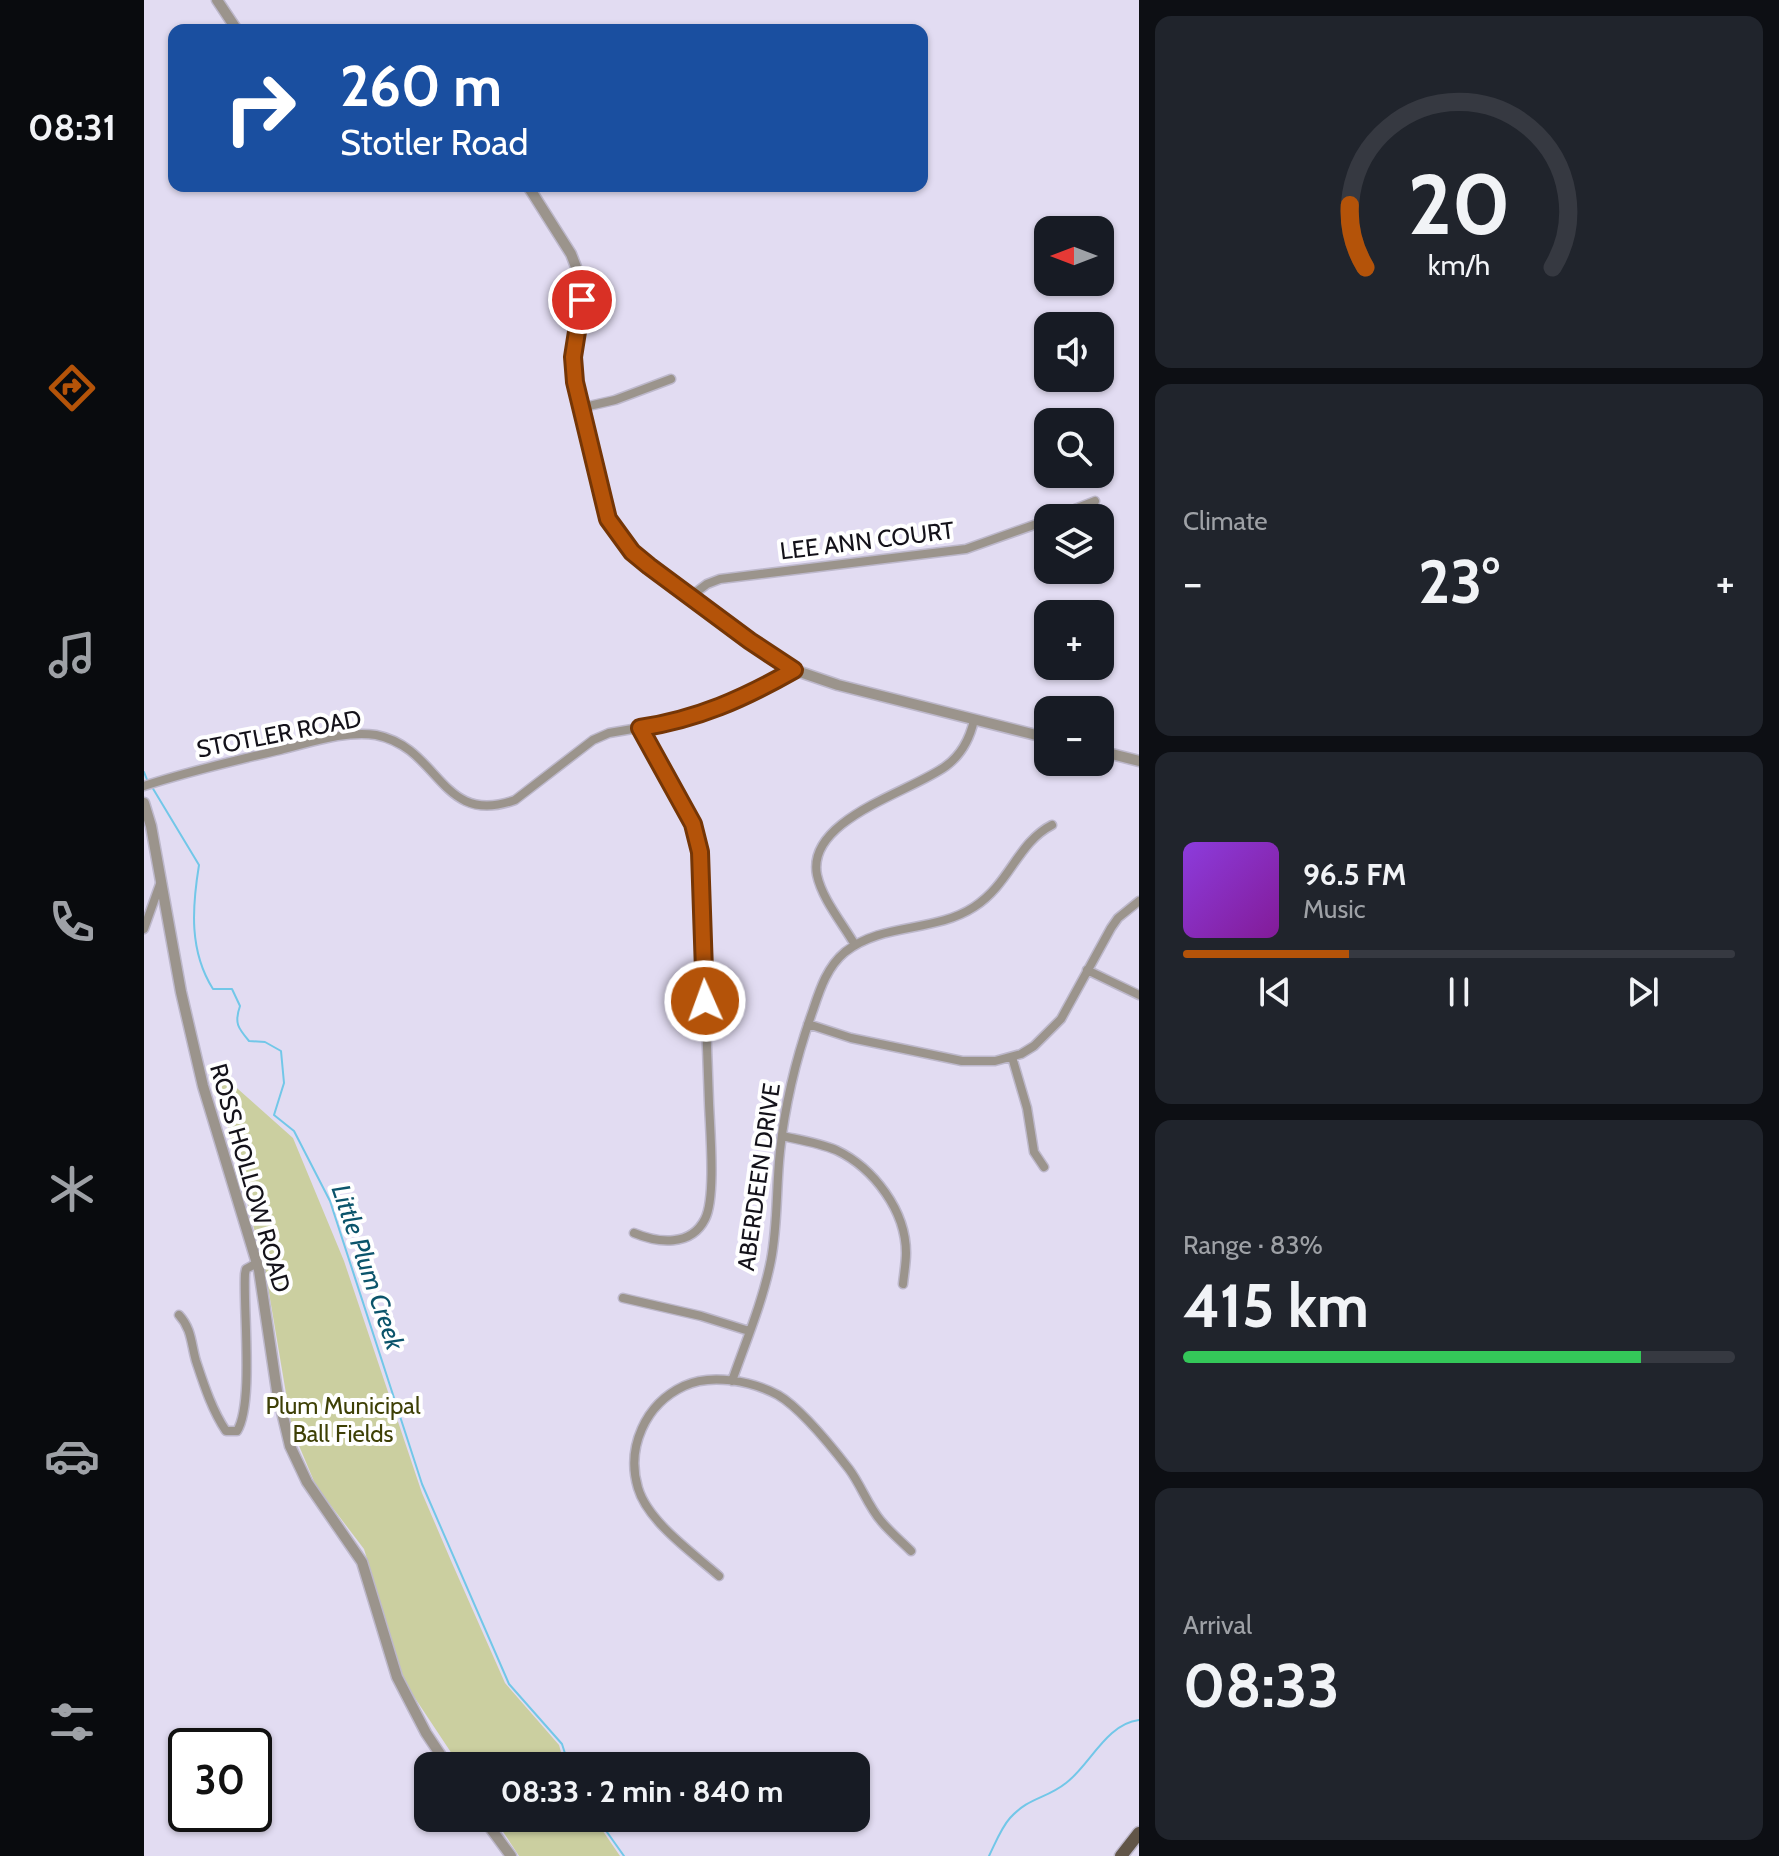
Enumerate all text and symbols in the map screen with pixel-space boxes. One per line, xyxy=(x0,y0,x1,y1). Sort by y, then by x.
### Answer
text: 260 m xyxy=(340,52,502,120)
icon: right xyxy=(208,56,312,160)
text: 08:31 xyxy=(28,105,116,149)
text: Stotler Road xyxy=(340,120,528,164)
text: 20 xyxy=(1408,154,1510,255)
north arrow xyxy=(1034,216,1114,296)
map controls xyxy=(1034,216,1114,776)
text: km/h xyxy=(1428,247,1490,282)
pin xyxy=(548,266,616,334)
icon: arrive xyxy=(560,278,604,322)
button: sound xyxy=(1034,312,1114,392)
icon: directions xyxy=(44,360,100,416)
button: search xyxy=(1034,408,1114,488)
button: layers xyxy=(1034,504,1114,584)
text: Climate xyxy=(1183,505,1268,537)
street label: LEE ANN COURT xyxy=(778,515,956,566)
text: 23° xyxy=(1418,545,1500,618)
text: − xyxy=(1183,556,1202,609)
text: + xyxy=(1716,556,1735,609)
button: + xyxy=(1034,600,1114,680)
icon: music xyxy=(44,627,100,683)
button: − xyxy=(1034,696,1114,776)
street label: STOTLER ROAD xyxy=(194,703,364,764)
text: 96.5 FM xyxy=(1303,856,1407,893)
text: Music xyxy=(1303,893,1366,925)
icon: phone xyxy=(44,894,100,950)
position arrow xyxy=(663,959,747,1043)
icon: previous xyxy=(1253,970,1297,1014)
icon: pause xyxy=(1437,970,1481,1014)
icon: next xyxy=(1621,970,1665,1014)
street label: ROSS HOLLOW ROAD xyxy=(204,1060,297,1296)
street label: ABERDEEN DRIVE xyxy=(731,1081,786,1273)
icon: climate xyxy=(44,1161,100,1217)
water label: Little Plum Creek xyxy=(325,1180,412,1355)
text: Range · 83% xyxy=(1183,1229,1323,1261)
text: 415 km xyxy=(1183,1269,1369,1342)
park label: Plum Municipal Ball Fields xyxy=(265,1391,421,1448)
icon: car xyxy=(44,1428,100,1484)
text: Arrival xyxy=(1183,1609,1252,1641)
text: 08:33 xyxy=(1183,1649,1340,1722)
icon: filters xyxy=(44,1694,100,1750)
speed limit sign: 30 xyxy=(168,1728,272,1832)
text: 08:33 · 2 min · 840 m xyxy=(501,1773,783,1810)

